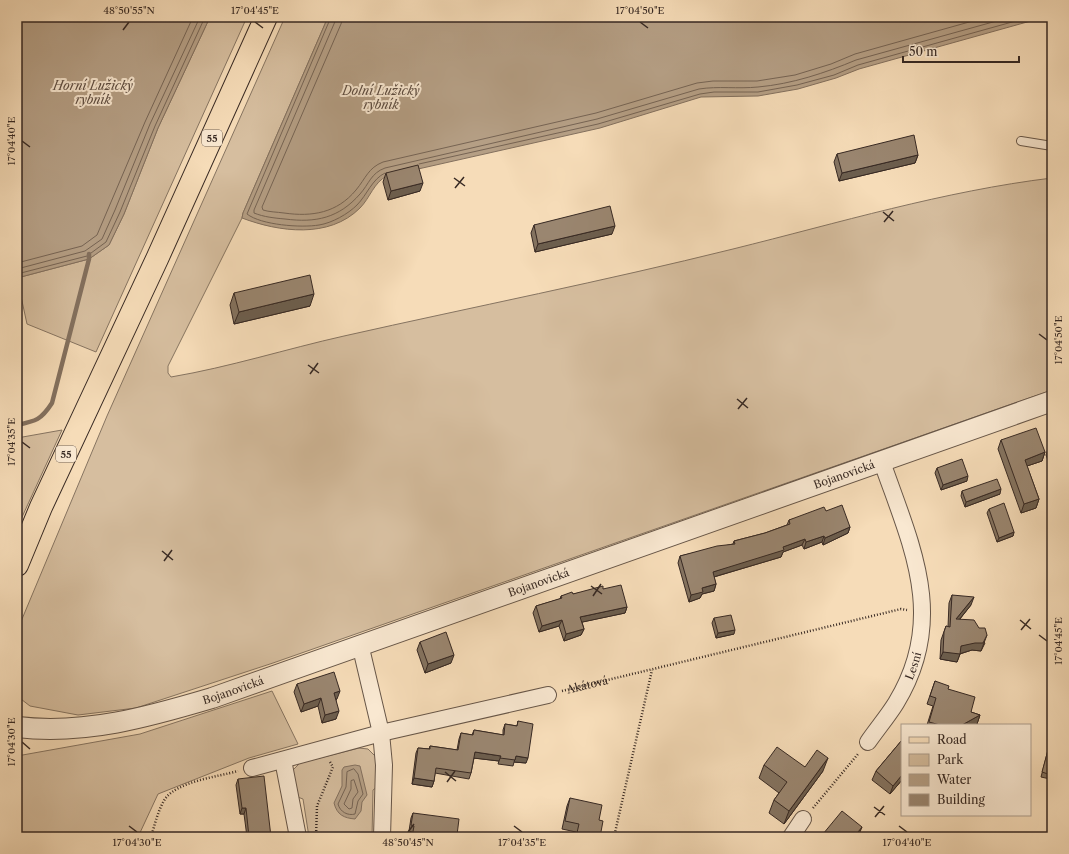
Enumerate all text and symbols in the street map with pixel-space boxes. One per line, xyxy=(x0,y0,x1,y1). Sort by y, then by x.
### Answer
text: 48°50'55"N xyxy=(103,4,155,17)
text: 17°04'45"E xyxy=(231,4,279,17)
text: 17°04'50"E xyxy=(616,4,665,17)
scale bar xyxy=(903,38,1019,64)
text: 50 m xyxy=(909,44,938,59)
water label: Horní Lužický rybník xyxy=(52,78,133,107)
water label: Dolní Lužický rybník xyxy=(341,83,420,112)
text: 17°04'40"E xyxy=(5,116,18,165)
road number: 55 xyxy=(202,130,222,146)
text: 17°04'50"E xyxy=(1052,315,1065,364)
text: 17°04'35"E xyxy=(5,418,18,466)
road number: 55 xyxy=(56,446,76,462)
street label: Bojanovická xyxy=(812,457,877,492)
street label: Bojanovická xyxy=(506,565,571,600)
text: 17°04'45"E xyxy=(1052,617,1065,665)
street label: Lesní xyxy=(902,650,924,682)
street label: Bojanovická xyxy=(201,673,266,707)
street label: Akátová xyxy=(564,673,609,697)
text: 17°04'30"E xyxy=(5,717,18,767)
legend xyxy=(901,724,1031,816)
text: Road xyxy=(937,732,967,747)
text: Park xyxy=(937,752,964,767)
text: Water xyxy=(936,772,971,787)
text: Building xyxy=(937,792,985,807)
text: 17°04'30"E xyxy=(112,836,162,849)
text: 48°50'45"N xyxy=(382,836,434,849)
text: 17°04'35"E xyxy=(498,836,546,849)
text: 17°04'40"E xyxy=(883,836,932,849)

